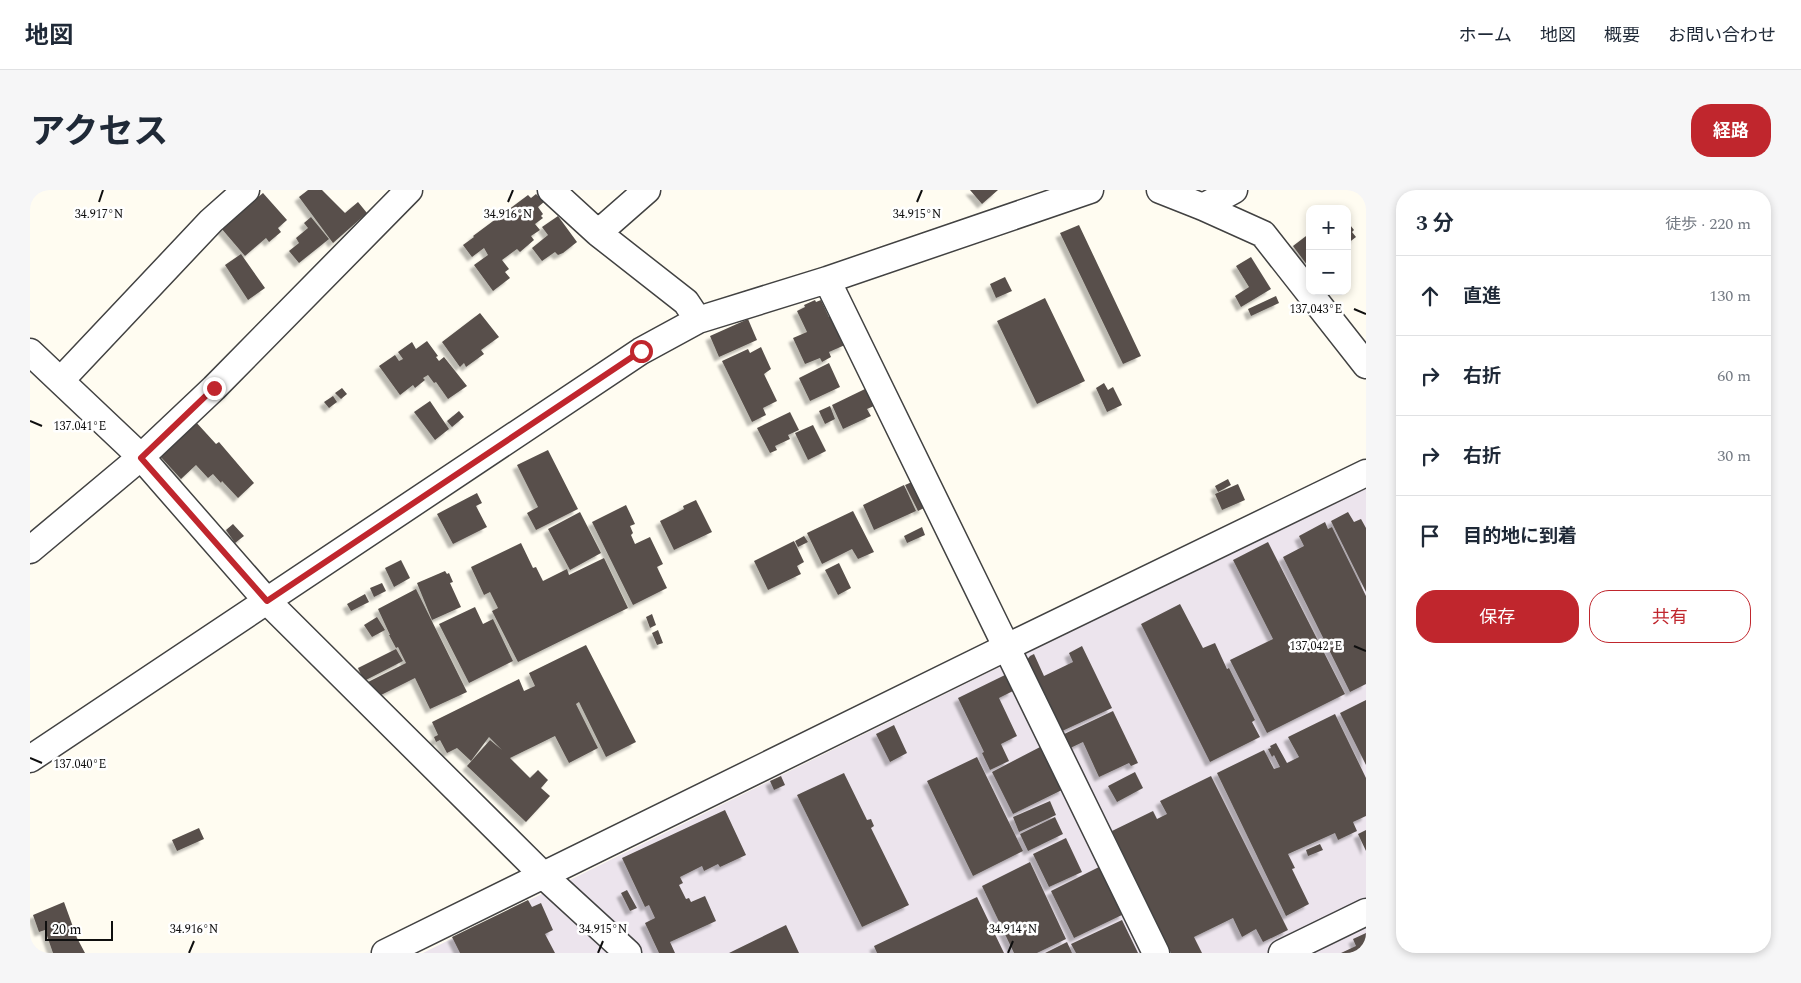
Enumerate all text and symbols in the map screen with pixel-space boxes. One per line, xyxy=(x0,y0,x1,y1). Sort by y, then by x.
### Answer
text: 地図 xyxy=(25,18,73,54)
text: ホーム xyxy=(1459,22,1512,49)
text: 地図 xyxy=(1540,22,1576,49)
text: 概要 xyxy=(1604,22,1640,49)
text: お問い合わせ xyxy=(1668,22,1776,49)
button: 経路 xyxy=(1691,104,1771,157)
text: アクセス xyxy=(30,106,168,159)
text: 34.917°N xyxy=(75,205,123,224)
text: 34.916°N xyxy=(484,205,532,224)
text: 34.915°N xyxy=(893,205,941,224)
map controls xyxy=(1306,205,1351,295)
button: + xyxy=(1306,205,1351,250)
text: 3 分 xyxy=(1416,208,1454,240)
text: 徒歩 · 220 m xyxy=(1665,212,1751,236)
button: − xyxy=(1306,250,1351,295)
icon: ahead xyxy=(1416,282,1444,310)
text: 直進 xyxy=(1463,282,1501,311)
text: 130 m xyxy=(1709,284,1751,308)
text: 137.043°E xyxy=(1290,300,1342,319)
route start xyxy=(630,340,653,363)
icon: right xyxy=(1416,362,1444,390)
text: 右折 xyxy=(1463,362,1501,391)
text: 60 m xyxy=(1717,364,1751,388)
route end xyxy=(203,377,226,400)
text: 137.041°E xyxy=(54,417,106,436)
icon: right xyxy=(1416,442,1444,470)
text: 右折 xyxy=(1463,442,1501,471)
text: 30 m xyxy=(1717,444,1751,468)
icon: arrive xyxy=(1416,522,1444,550)
text: 目的地に到着 xyxy=(1463,522,1577,551)
button: 保存 xyxy=(1416,590,1579,643)
button: 共有 xyxy=(1589,590,1751,643)
text: 137.042°E xyxy=(1290,637,1342,656)
text: 137.040°E xyxy=(54,755,106,774)
scale bar xyxy=(45,918,112,941)
text: 20 m xyxy=(52,919,82,940)
text: 34.916°N xyxy=(170,920,218,939)
text: 34.915°N xyxy=(579,920,627,939)
text: 34.914°N xyxy=(989,920,1037,939)

